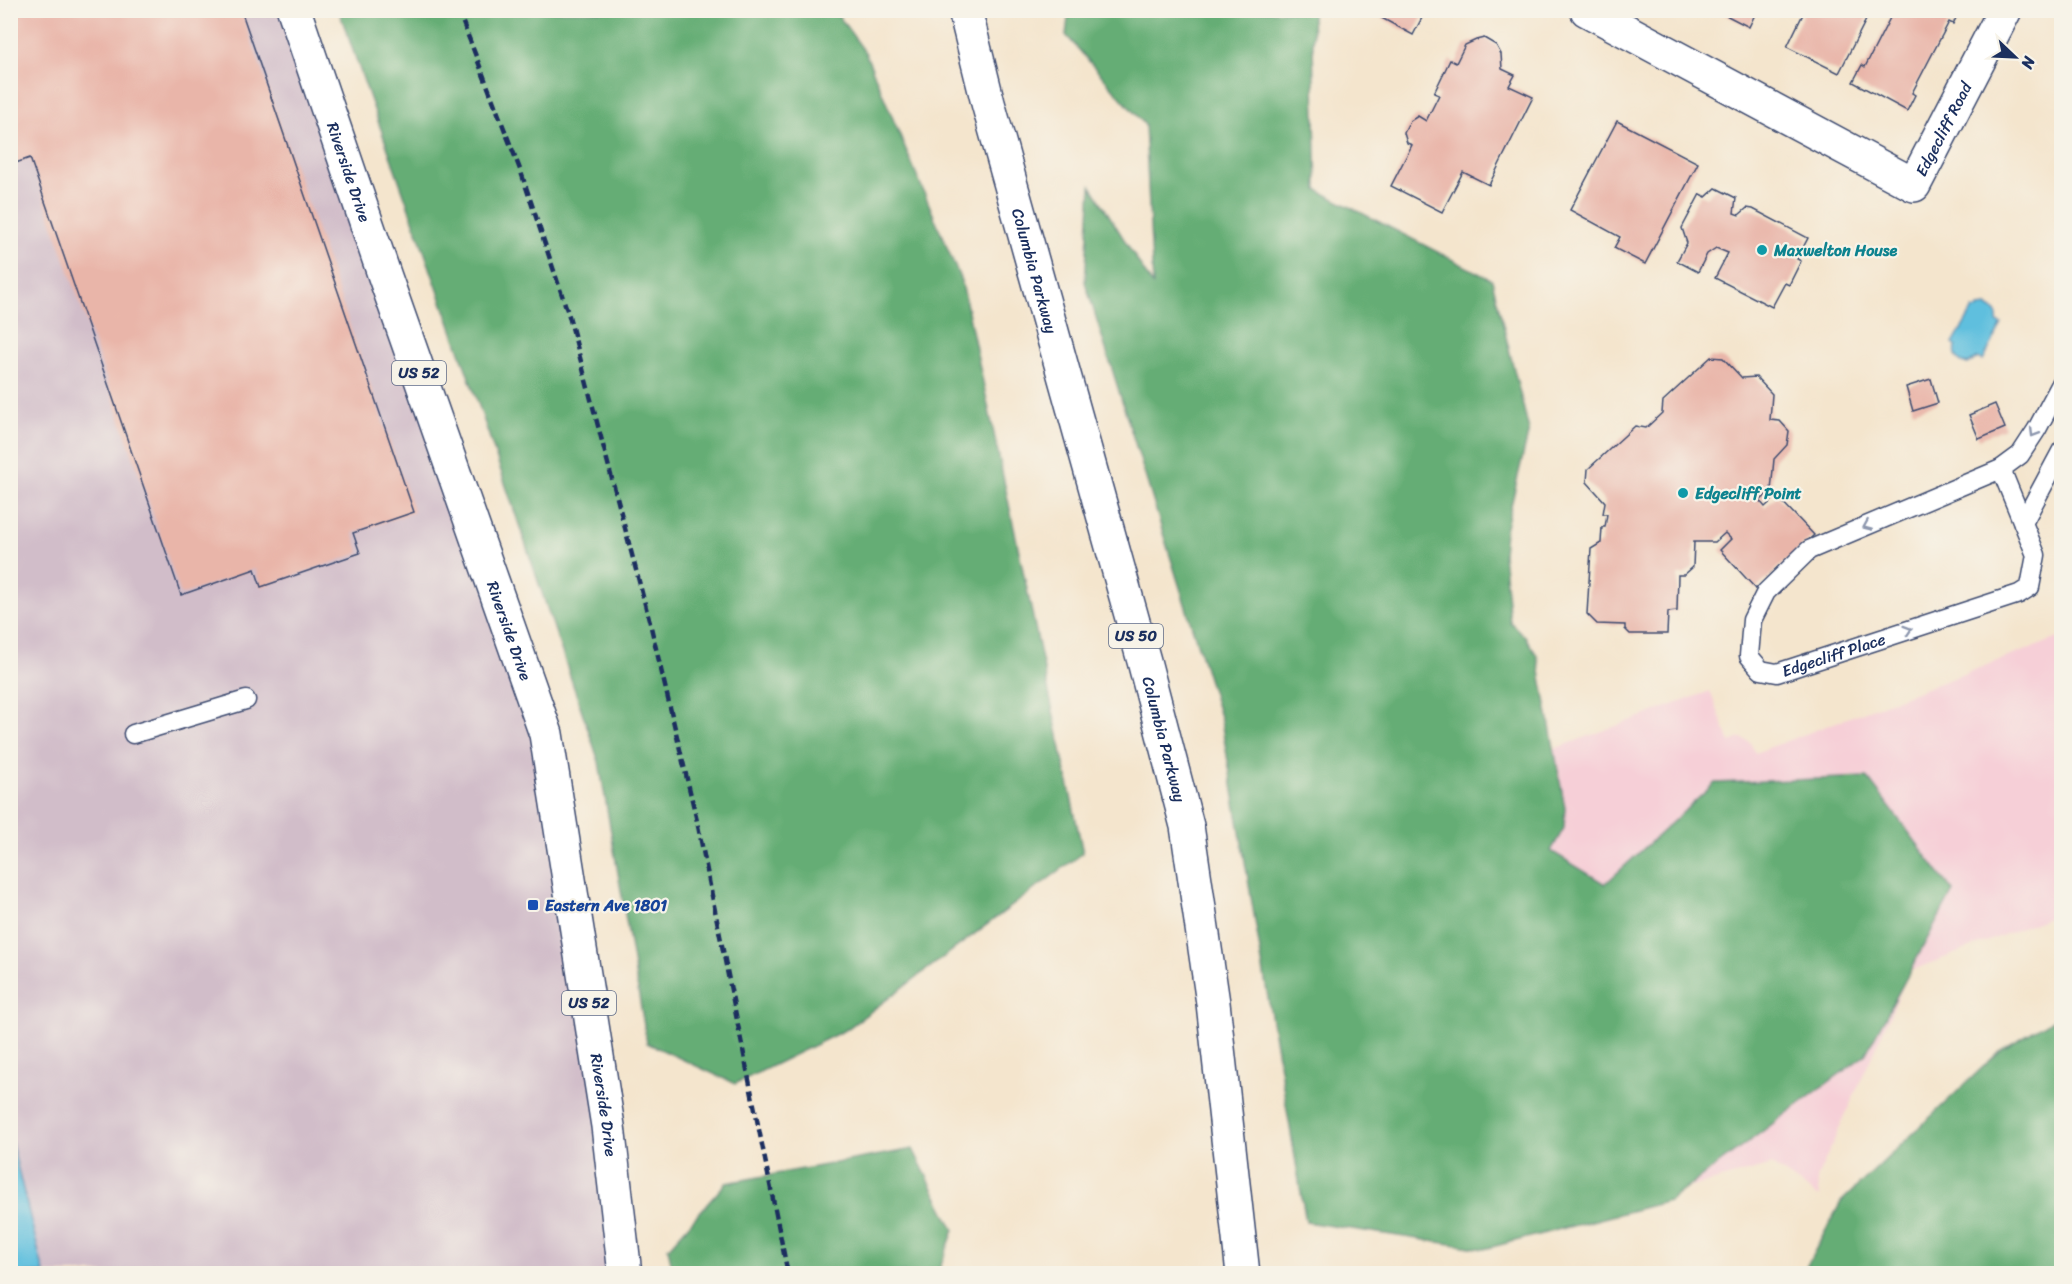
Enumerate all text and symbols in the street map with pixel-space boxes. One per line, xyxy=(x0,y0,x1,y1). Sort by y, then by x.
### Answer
north arrow xyxy=(1985,27,2045,87)
text: N xyxy=(2012,51,2044,74)
street label: Edgecliff Road xyxy=(1906,75,1980,181)
street label: Riverside Drive xyxy=(319,118,380,226)
street label: Columbia Parkway xyxy=(1004,205,1066,337)
place label: Maxwelton House xyxy=(1773,236,1897,265)
marker: Maxwelton House xyxy=(1755,243,1769,257)
road number: US 52 xyxy=(392,361,446,385)
one-way arrow xyxy=(2030,427,2041,437)
place label: Edgecliff Point xyxy=(1695,479,1802,508)
marker: Edgecliff Point xyxy=(1676,486,1690,500)
one-way arrow xyxy=(1863,519,1874,531)
street label: Riverside Drive xyxy=(479,577,541,685)
road number: US 50 xyxy=(1109,624,1163,648)
street label: Edgecliff Place xyxy=(1778,624,1889,685)
one-way arrow xyxy=(1902,625,1913,637)
street label: Columbia Parkway xyxy=(1134,673,1195,806)
place label: Eastern Ave 1801 xyxy=(545,891,667,920)
marker: Eastern Ave 1801 xyxy=(526,898,540,912)
road number: US 52 xyxy=(562,991,616,1015)
street label: Riverside Drive xyxy=(582,1051,626,1158)

